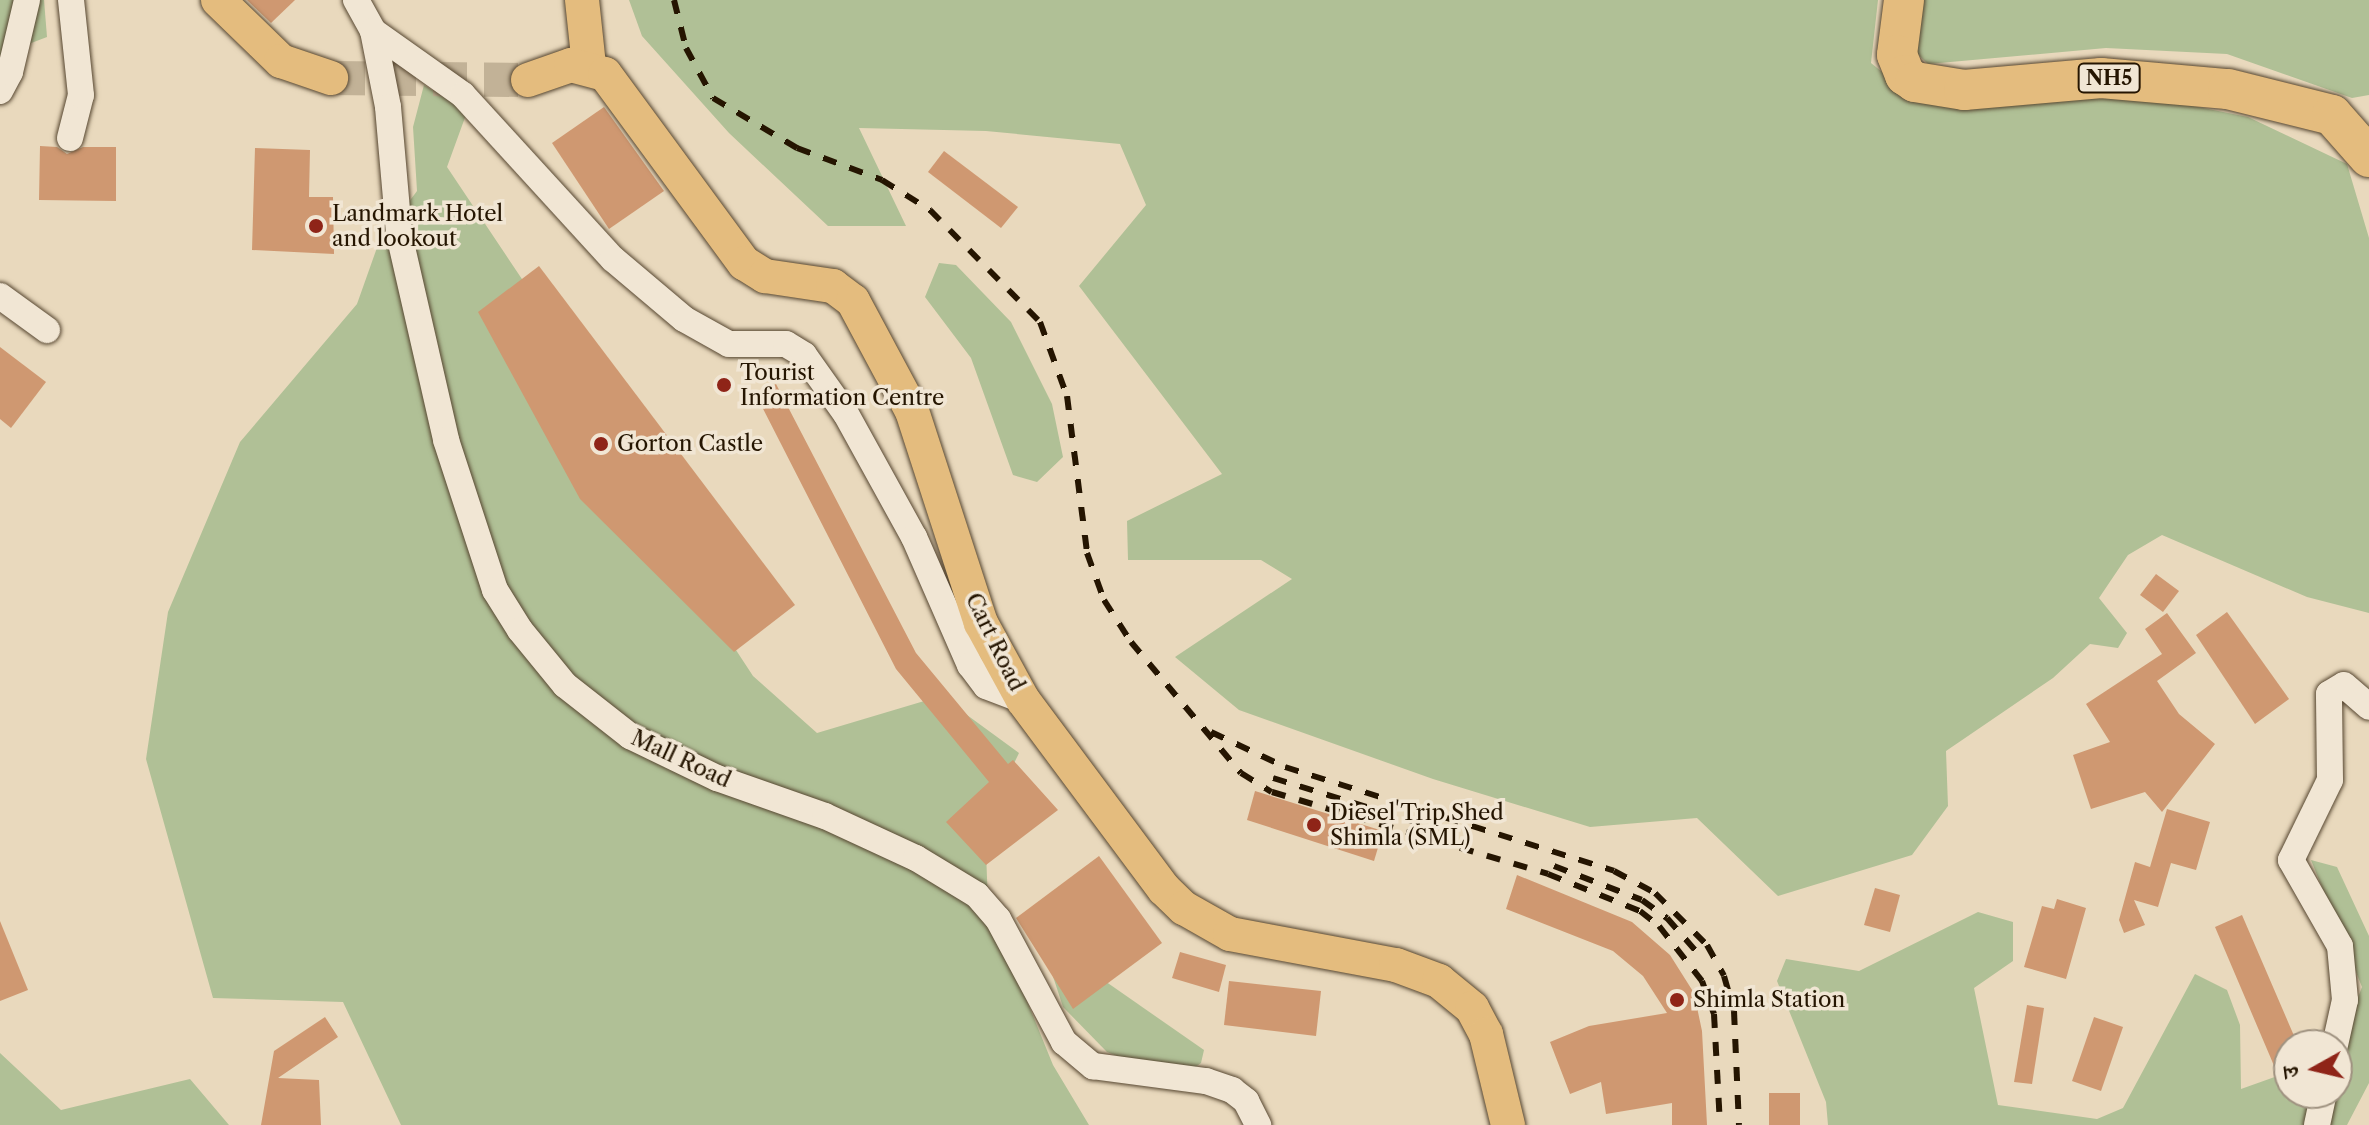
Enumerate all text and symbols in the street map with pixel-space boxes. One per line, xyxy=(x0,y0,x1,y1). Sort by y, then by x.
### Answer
road number: NH5 xyxy=(2077,62,2141,94)
place label: Landmark Hotel and lookout xyxy=(332,200,504,252)
marker: Landmark Hotel and lookout xyxy=(307,217,325,235)
place label: Tourist Information Centre xyxy=(740,359,944,410)
marker: Tourist Information Centre xyxy=(715,376,733,394)
place label: Gorton Castle xyxy=(617,431,763,457)
marker: Gorton Castle xyxy=(592,435,610,453)
street label: Cart Road xyxy=(960,589,1030,695)
street label: Mall Road xyxy=(627,724,735,794)
place label: Diesel Trip Shed Shimla (SML) xyxy=(1330,799,1504,850)
marker: Diesel Trip Shed Shimla (SML) xyxy=(1305,816,1323,834)
place label: Shimla Station xyxy=(1693,987,1845,1013)
marker: Shimla Station xyxy=(1668,991,1686,1009)
north arrow xyxy=(2273,1029,2353,1109)
text: उ xyxy=(2277,1065,2305,1080)

